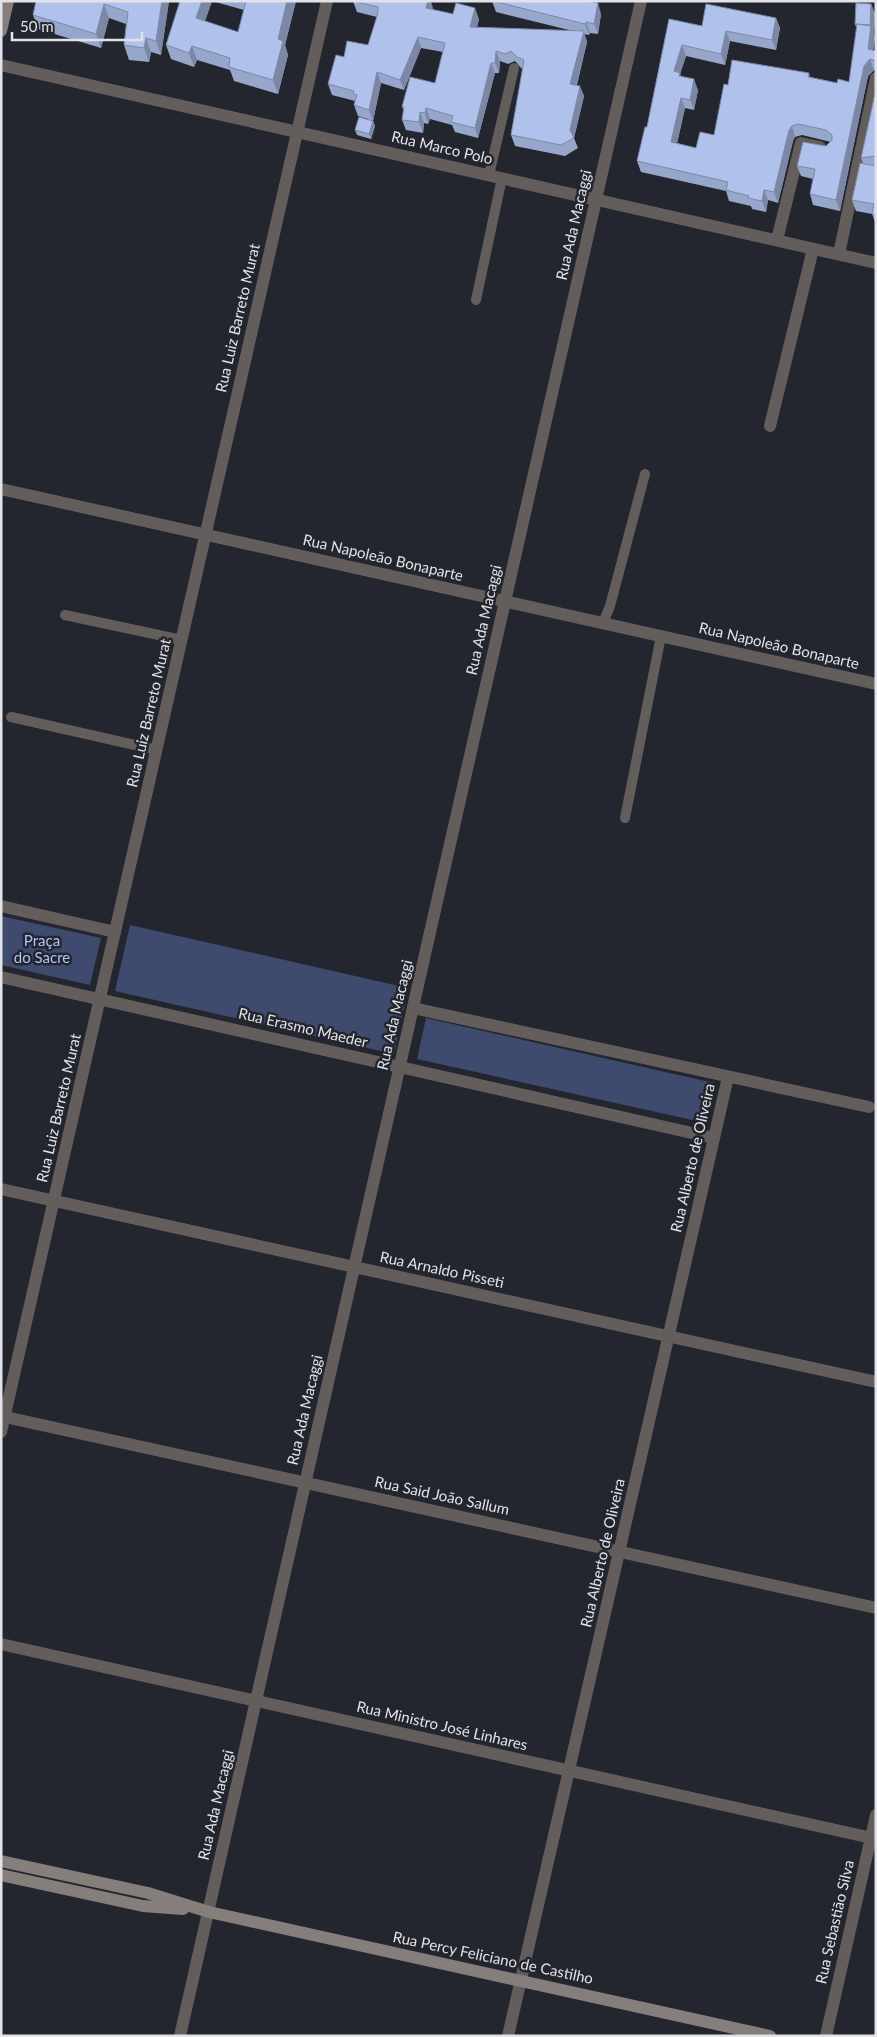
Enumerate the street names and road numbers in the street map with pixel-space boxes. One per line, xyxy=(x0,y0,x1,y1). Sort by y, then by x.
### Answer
street label: Rua Marco Polo xyxy=(390,127,495,167)
street label: Rua Ada Macaggi xyxy=(552,168,594,282)
street label: Rua Luiz Barreto Murat xyxy=(211,241,263,394)
street label: Rua Napoleão Bonaparte xyxy=(301,530,465,584)
street label: Rua Ada Macaggi xyxy=(462,563,504,677)
street label: Rua Napoleão Bonaparte xyxy=(697,618,861,672)
street label: Rua Luiz Barreto Murat xyxy=(122,636,174,789)
street label: Rua Ada Macaggi xyxy=(373,958,415,1072)
street label: Rua Erasmo Maeder xyxy=(237,1003,370,1051)
street label: Rua Luiz Barreto Murat xyxy=(32,1031,84,1184)
street label: Rua Alberto de Oliveira xyxy=(666,1082,718,1234)
street label: Rua Arnaldo Pisseti xyxy=(378,1247,506,1291)
street label: Rua Ada Macaggi xyxy=(283,1353,325,1467)
street label: Rua Said João Sallum xyxy=(373,1472,511,1518)
street label: Rua Alberto de Oliveira xyxy=(576,1477,628,1629)
street label: Rua Ministro José Linhares xyxy=(355,1697,529,1753)
street label: Rua Ada Macaggi xyxy=(194,1748,236,1862)
street label: Rua Sebastião Silva xyxy=(811,1858,857,1985)
street label: Rua Percy Feliciano de Castilho xyxy=(391,1927,595,1987)

